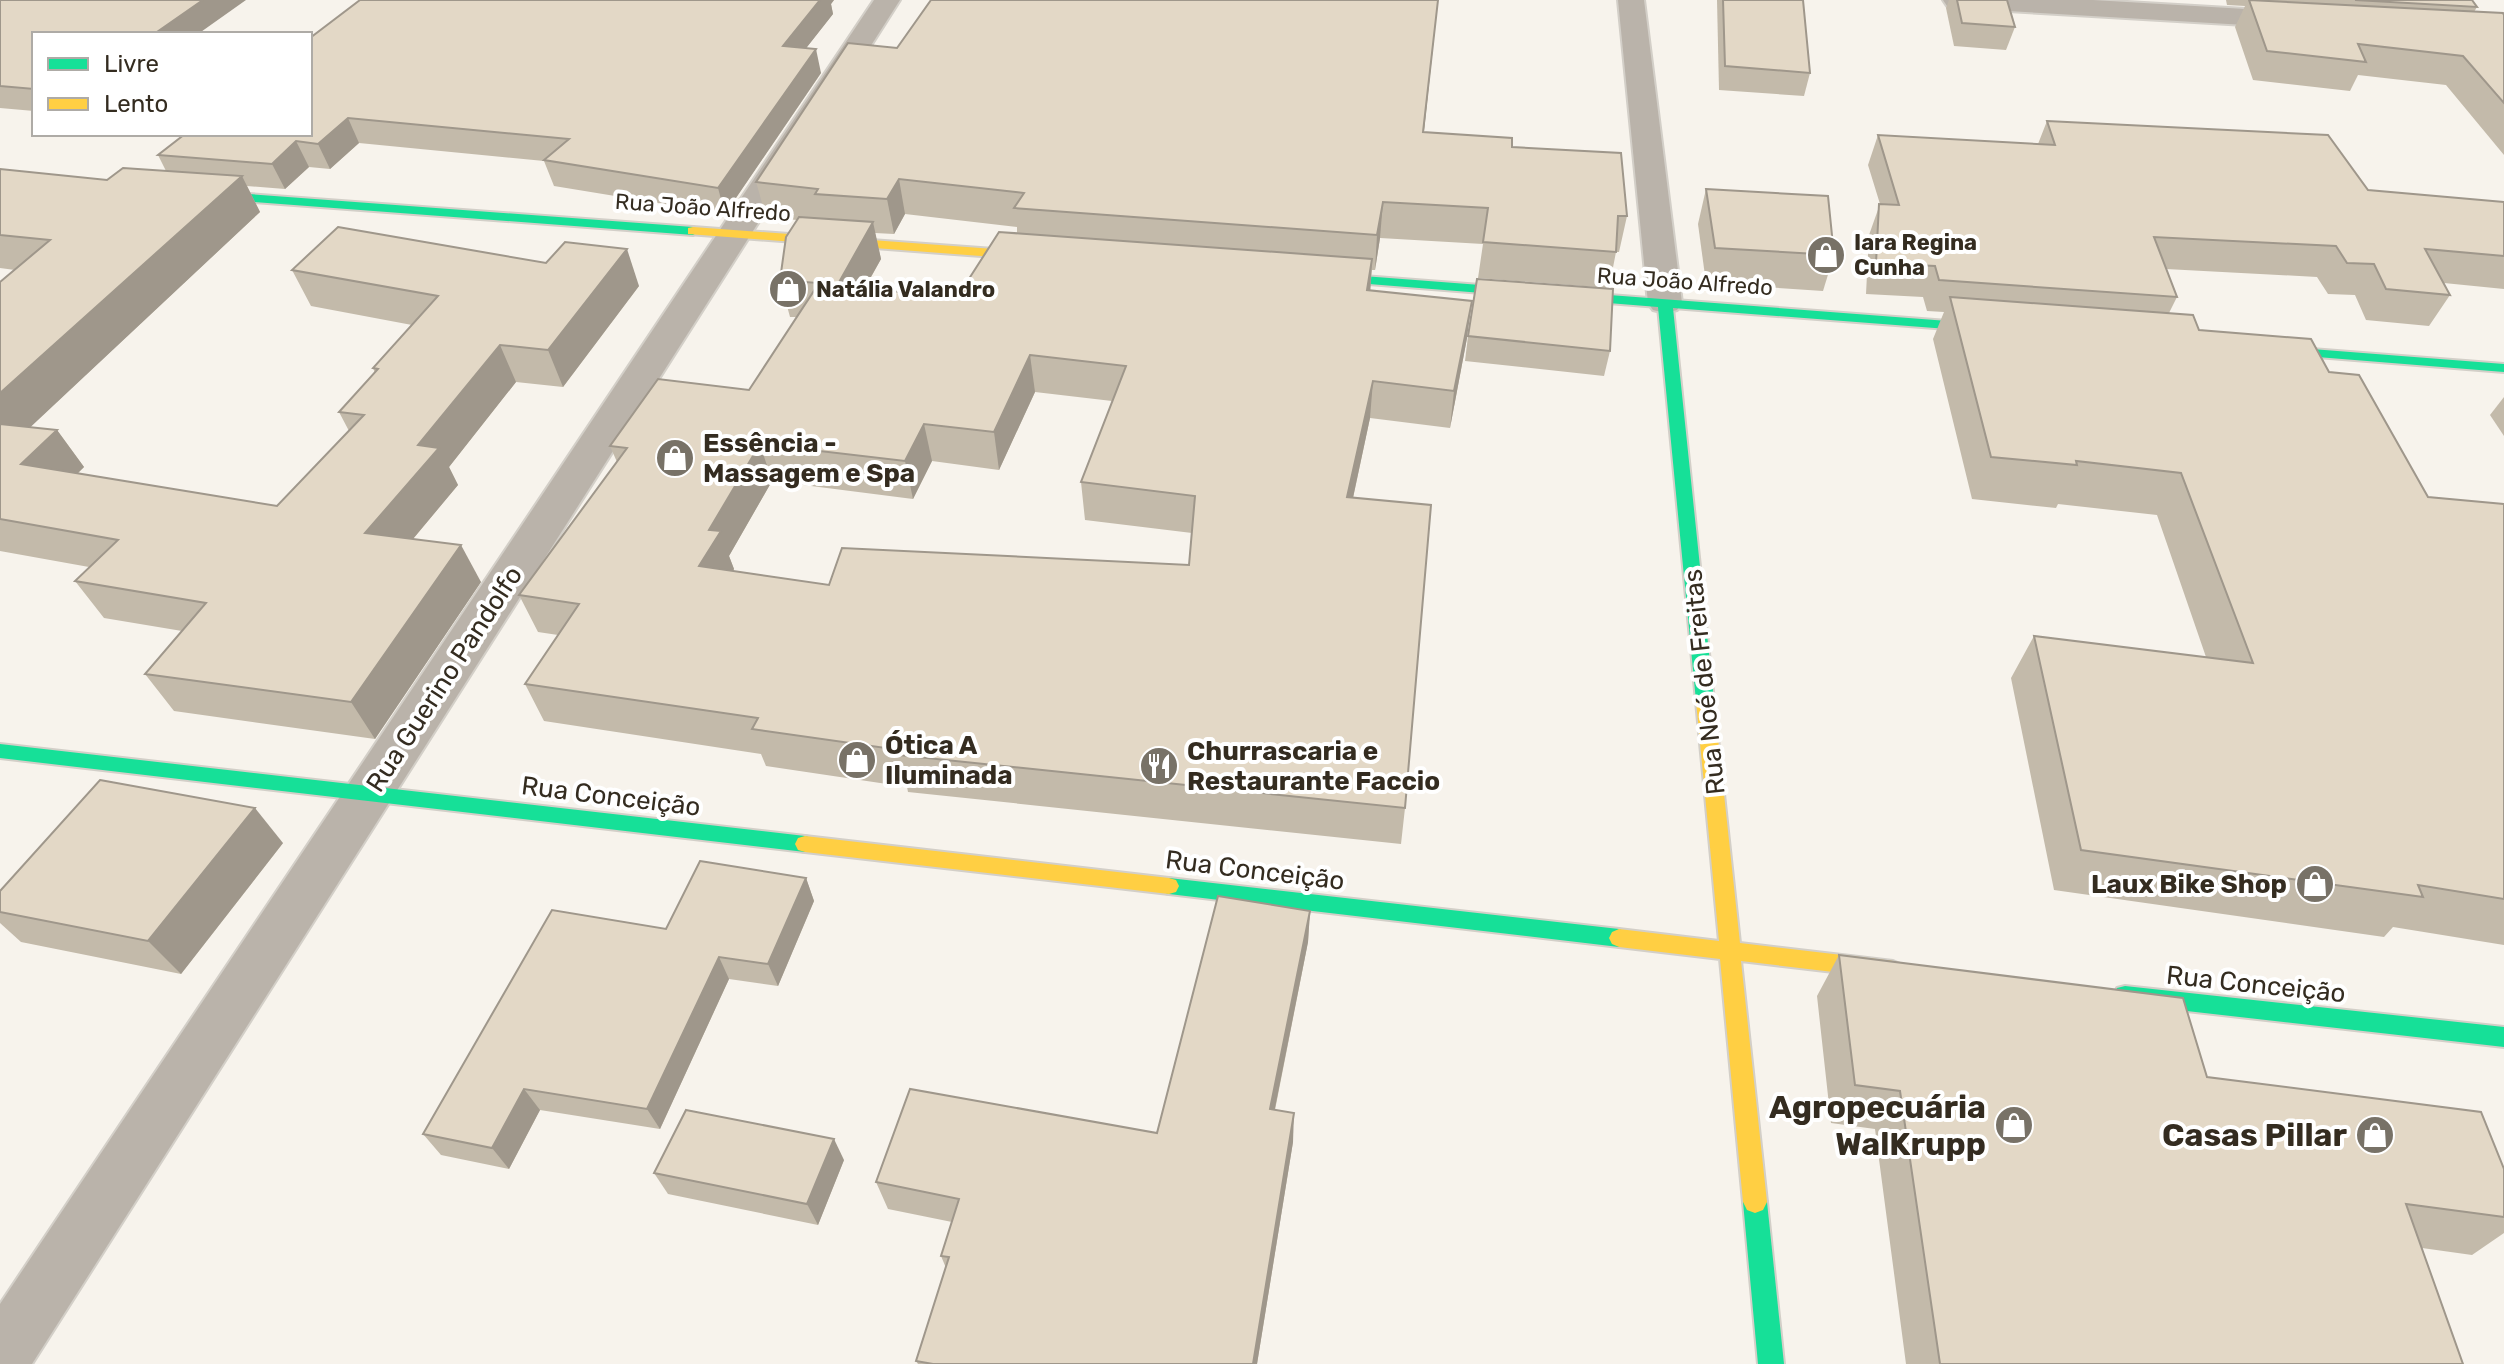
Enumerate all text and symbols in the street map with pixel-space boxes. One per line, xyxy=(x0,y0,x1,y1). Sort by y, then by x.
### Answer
legend xyxy=(32,32,312,136)
text: Livre xyxy=(104,50,159,78)
text: Lento xyxy=(104,90,168,118)
street label: Rua João Alfredo xyxy=(614,188,792,227)
place label: Iara Regina Cunha xyxy=(1854,229,1977,281)
shop icon: Iara Regina Cunha xyxy=(1805,234,1847,276)
street label: Rua João Alfredo xyxy=(1596,262,1774,301)
shop icon: Natália Valandro xyxy=(767,268,809,310)
place label: Natália Valandro xyxy=(816,276,995,303)
place label: Essência - Massagem e Spa xyxy=(703,428,915,489)
shop icon: Essência - Massagem e Spa xyxy=(654,437,696,479)
street label: Rua Guerino Pandolfo xyxy=(360,561,529,798)
street label: Rua Noé de Freitas xyxy=(1677,568,1732,796)
place label: Ótica A Iluminada xyxy=(885,729,1013,791)
place label: Churrascaria e Restaurante Faccio xyxy=(1187,736,1440,797)
shop icon: Ótica A Iluminada xyxy=(836,739,878,781)
restaurant icon: Churrascaria e Restaurante Faccio xyxy=(1138,745,1180,787)
street label: Rua Conceição xyxy=(520,770,702,823)
street label: Rua Conceição xyxy=(1164,844,1346,897)
shop icon: Laux Bike Shop xyxy=(2294,863,2336,905)
place label: Laux Bike Shop xyxy=(2091,869,2287,900)
street label: Rua Conceição xyxy=(2165,960,2347,1009)
place label: Agropecuária WalKrupp xyxy=(1769,1088,1986,1163)
shop icon: Agropecuária WalKrupp xyxy=(1993,1104,2035,1146)
shop icon: Casas Pillar xyxy=(2354,1114,2396,1156)
place label: Casas Pillar xyxy=(2162,1116,2347,1154)

